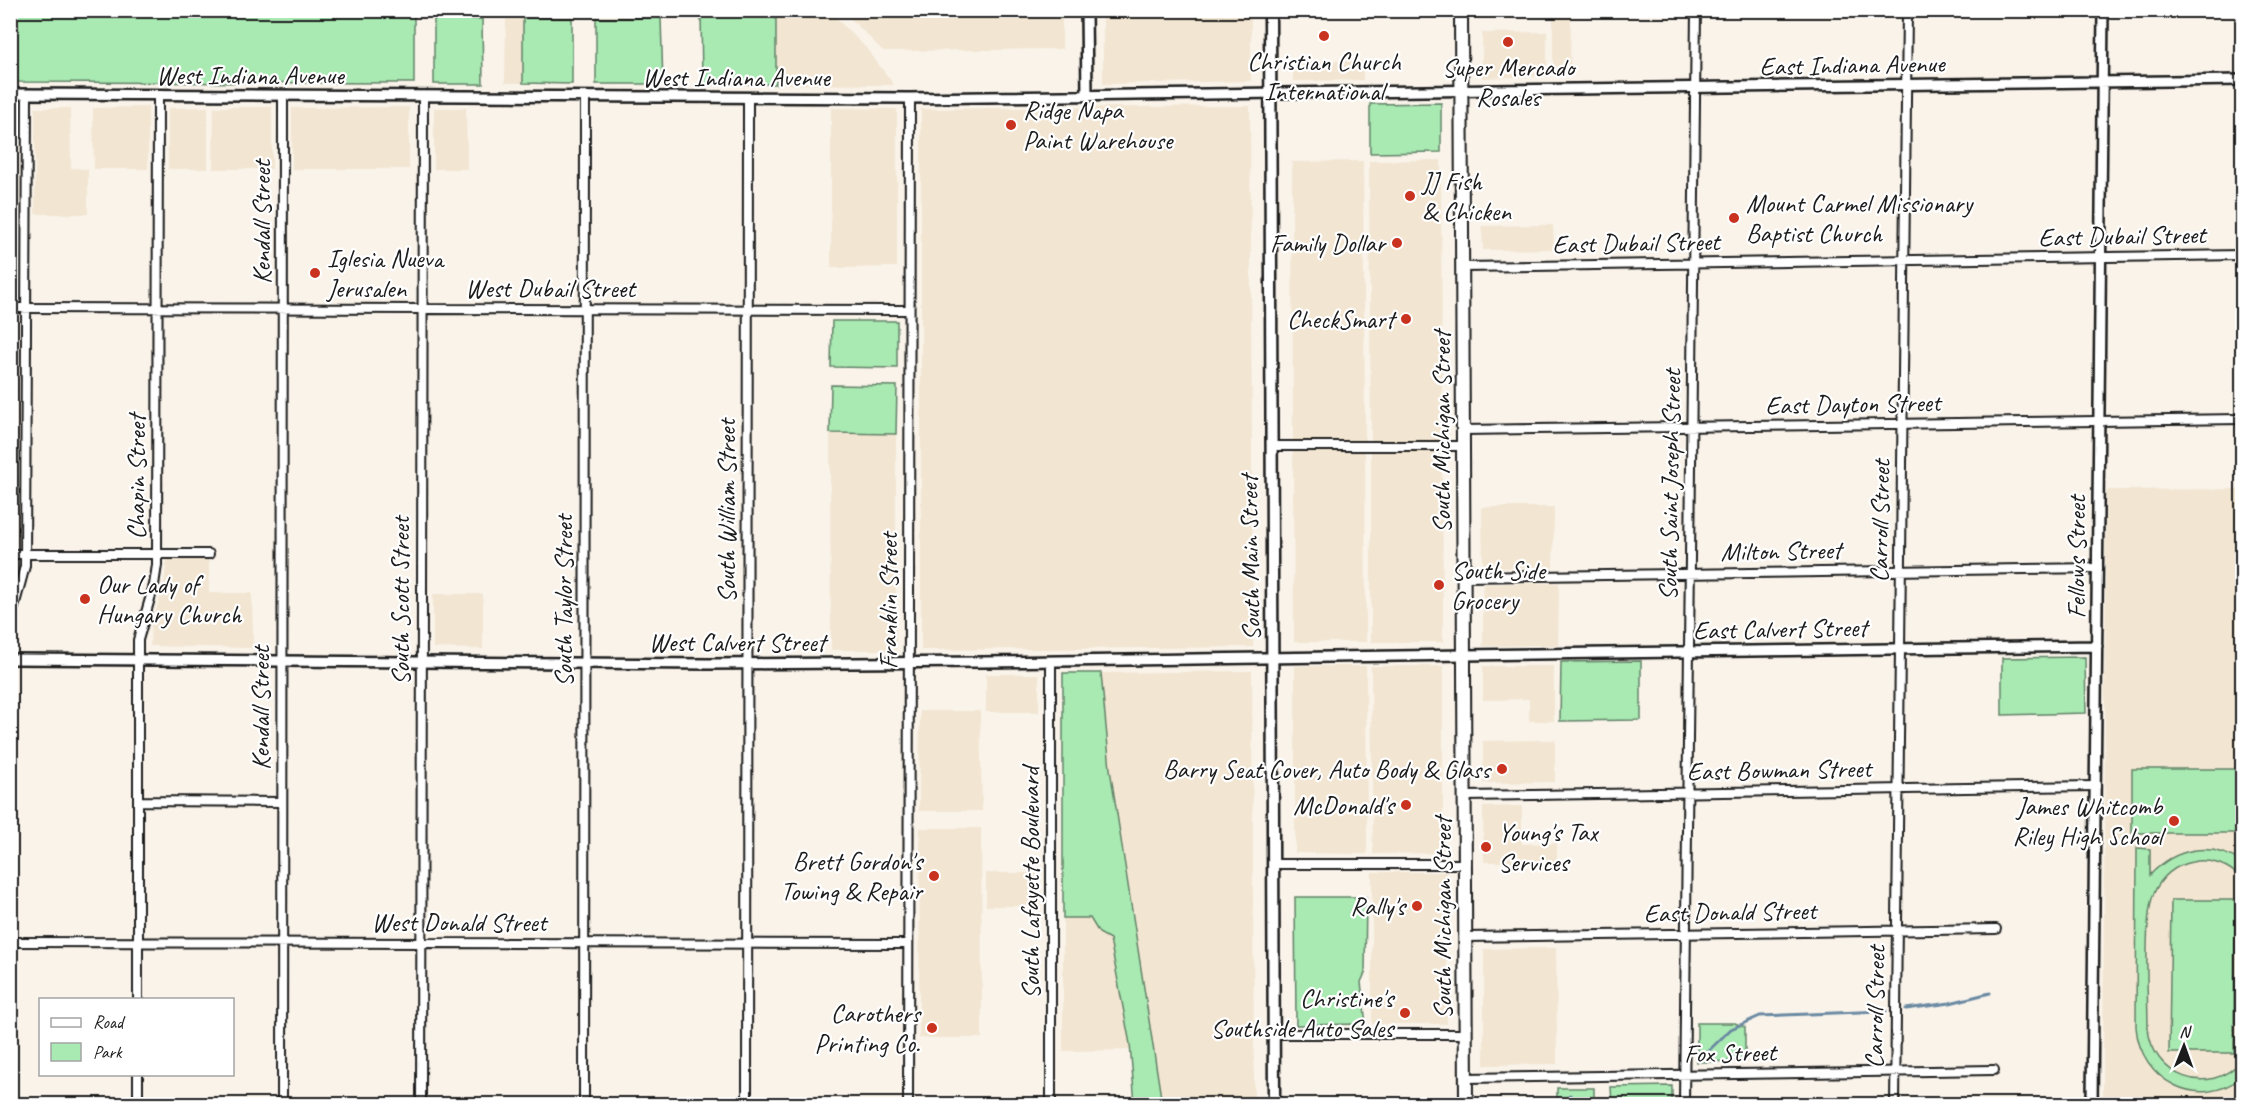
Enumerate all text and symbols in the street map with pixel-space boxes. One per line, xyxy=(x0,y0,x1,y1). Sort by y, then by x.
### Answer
marker: Christian Church International xyxy=(1317,29,1331,43)
marker: Super Mercado Rosales xyxy=(1501,35,1515,49)
place label: Christian Church International xyxy=(1247,45,1402,108)
street label: East Indiana Avenue xyxy=(1759,47,1946,83)
place label: Super Mercado Rosales xyxy=(1442,51,1577,114)
street label: West Indiana Avenue xyxy=(156,59,345,92)
street label: West Indiana Avenue xyxy=(642,61,831,94)
place label: Ridge Napa Paint Warehouse xyxy=(1023,94,1175,157)
marker: Ridge Napa Paint Warehouse xyxy=(1004,118,1018,132)
street label: Kendall Street xyxy=(245,158,278,284)
place label: JJ Fish & Chicken xyxy=(1420,165,1512,228)
place label: Mount Carmel Missionary Baptist Church xyxy=(1746,187,1974,250)
marker: JJ Fish & Chicken xyxy=(1403,189,1417,203)
marker: Mount Carmel Missionary Baptist Church xyxy=(1727,211,1741,225)
street label: East Dubail Street xyxy=(2038,218,2208,254)
street label: East Dubail Street xyxy=(1552,225,1722,261)
place label: Family Dollar xyxy=(1270,227,1388,260)
marker: Family Dollar xyxy=(1390,236,1404,250)
place label: Iglesia Nueva Jerusalen xyxy=(325,242,445,305)
marker: Iglesia Nueva Jerusalen xyxy=(308,266,322,280)
street label: West Dubail Street xyxy=(465,272,637,305)
place label: CheckSmart xyxy=(1287,303,1397,336)
marker: CheckSmart xyxy=(1399,312,1413,326)
street label: South Michigan Street xyxy=(1425,327,1458,533)
street label: South Saint Joseph Street xyxy=(1651,367,1689,601)
street label: East Dayton Street xyxy=(1765,386,1943,422)
street label: Chapin Street xyxy=(120,411,153,540)
street label: South William Street xyxy=(710,417,743,603)
street label: Carroll Street xyxy=(1862,457,1898,583)
street label: South Main Street xyxy=(1232,471,1268,641)
street label: Fellows Street xyxy=(2060,493,2093,618)
street label: South Taylor Street xyxy=(547,513,580,687)
street label: South Scott Street xyxy=(384,514,417,685)
street label: Franklin Street xyxy=(872,530,905,669)
street label: Milton Street xyxy=(1720,533,1845,569)
place label: South Side Grocery xyxy=(1451,554,1548,617)
place label: Our Lady of Hungary Church xyxy=(97,568,242,631)
marker: South Side Grocery xyxy=(1432,578,1446,592)
marker: Our Lady of Hungary Church xyxy=(78,592,92,606)
street label: East Calvert Street xyxy=(1693,611,1871,647)
street label: West Calvert Street xyxy=(649,626,829,659)
street label: Kendall Street xyxy=(244,644,277,770)
street label: East Bowman Street xyxy=(1687,752,1874,788)
place label: Barry Seat Cover, Auto Body & Glass xyxy=(1163,753,1492,786)
marker: Barry Seat Cover, Auto Body & Glass xyxy=(1495,762,1509,776)
street label: South Lafayette Boulevard xyxy=(1014,763,1047,999)
place label: McDonald's xyxy=(1293,789,1396,822)
place label: James Whitcomb Riley High School xyxy=(2013,790,2167,853)
marker: McDonald's xyxy=(1399,798,1413,812)
street label: South Michigan Street xyxy=(1426,813,1459,1019)
marker: James Whitcomb Riley High School xyxy=(2167,814,2181,828)
place label: Young's Tax Services xyxy=(1498,816,1599,879)
marker: Young's Tax Services xyxy=(1479,840,1493,854)
place label: Brett Gordon's Towing & Repair xyxy=(780,845,924,908)
marker: Brett Gordon's Towing & Repair xyxy=(927,869,941,883)
place label: Rally's xyxy=(1350,890,1407,923)
street label: East Donald Street xyxy=(1643,894,1819,930)
marker: Rally's xyxy=(1410,899,1424,913)
street label: West Donald Street xyxy=(372,906,549,939)
street label: Carroll Street xyxy=(1857,943,1893,1069)
place label: Christine's Southside Auto Sales xyxy=(1211,982,1395,1045)
place label: Carothers Printing Co. xyxy=(815,997,922,1060)
legend xyxy=(39,998,234,1076)
marker: Christine's Southside Auto Sales xyxy=(1398,1006,1412,1020)
text: Road xyxy=(93,1011,126,1033)
north arrow xyxy=(2154,1016,2214,1076)
marker: Carothers Printing Co. xyxy=(925,1021,939,1035)
text: N xyxy=(2179,1022,2192,1042)
street label: Fox Street xyxy=(1684,1036,1779,1070)
text: Park xyxy=(93,1041,123,1063)

